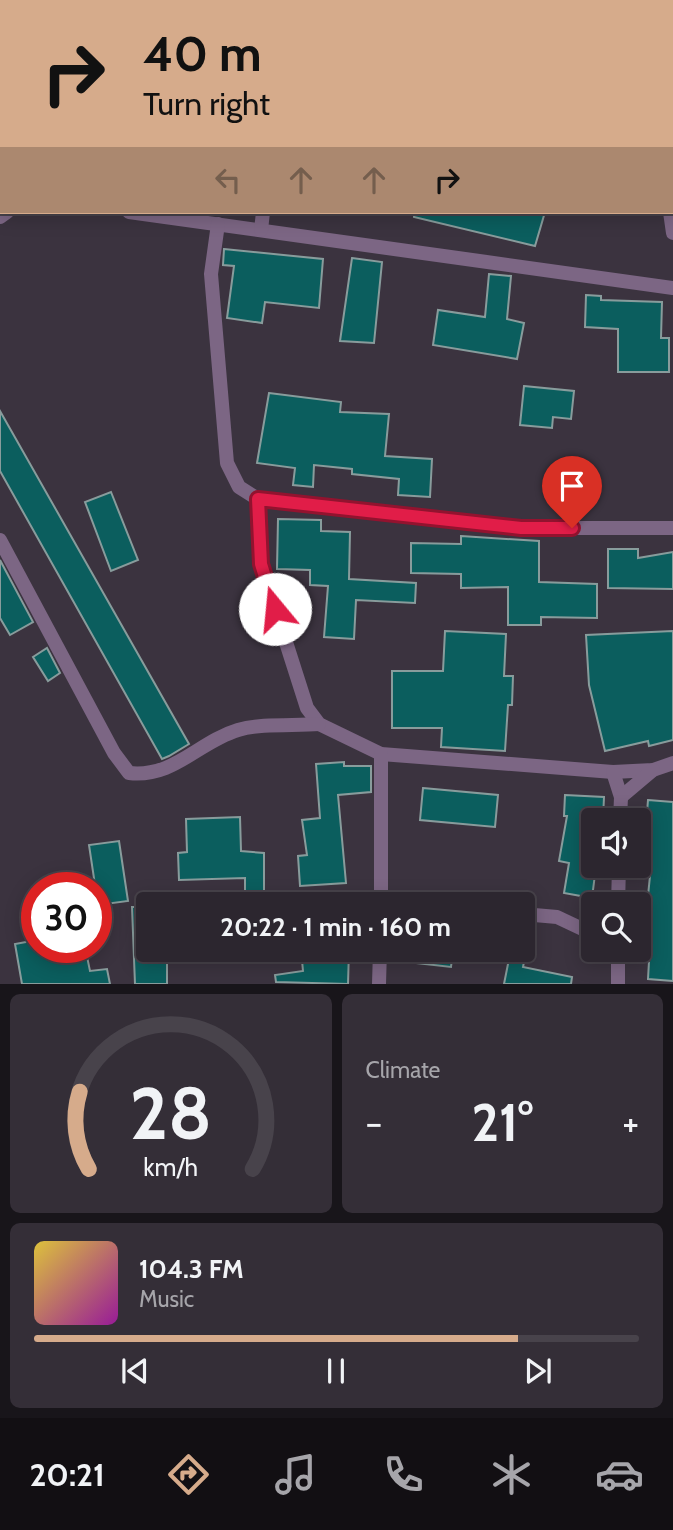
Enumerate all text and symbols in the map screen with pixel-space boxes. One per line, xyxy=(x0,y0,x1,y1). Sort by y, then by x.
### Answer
text: 40 m xyxy=(143,24,262,83)
icon: right xyxy=(28,28,119,119)
text: Turn right xyxy=(143,84,270,123)
icon: left xyxy=(209,161,247,199)
icon: ahead xyxy=(282,161,320,199)
icon: ahead xyxy=(355,161,393,199)
icon: right xyxy=(428,161,466,199)
pin xyxy=(542,456,602,528)
icon: arrive xyxy=(553,467,591,505)
position arrow xyxy=(238,572,312,646)
map controls xyxy=(581,808,651,962)
button: sound xyxy=(581,808,651,878)
speed limit sign: 30 xyxy=(21,872,112,963)
button: search xyxy=(581,892,651,962)
text: 20:22 · 1 min · 160 m xyxy=(220,911,451,943)
text: Climate xyxy=(366,1056,440,1084)
text: 28 xyxy=(130,1070,212,1158)
text: 21° xyxy=(471,1091,533,1154)
text: − xyxy=(366,1099,382,1146)
text: + xyxy=(622,1099,639,1146)
text: km/h xyxy=(143,1152,198,1182)
text: 104.3 FM xyxy=(139,1253,244,1285)
text: Music xyxy=(139,1285,194,1313)
icon: previous xyxy=(116,1352,154,1390)
icon: pause xyxy=(317,1352,355,1390)
icon: next xyxy=(519,1352,557,1390)
icon: directions xyxy=(164,1450,213,1499)
icon: music xyxy=(271,1450,320,1499)
icon: phone xyxy=(379,1450,428,1499)
icon: climate xyxy=(487,1450,536,1499)
icon: car xyxy=(595,1450,644,1499)
text: 20:21 xyxy=(29,1455,105,1494)

